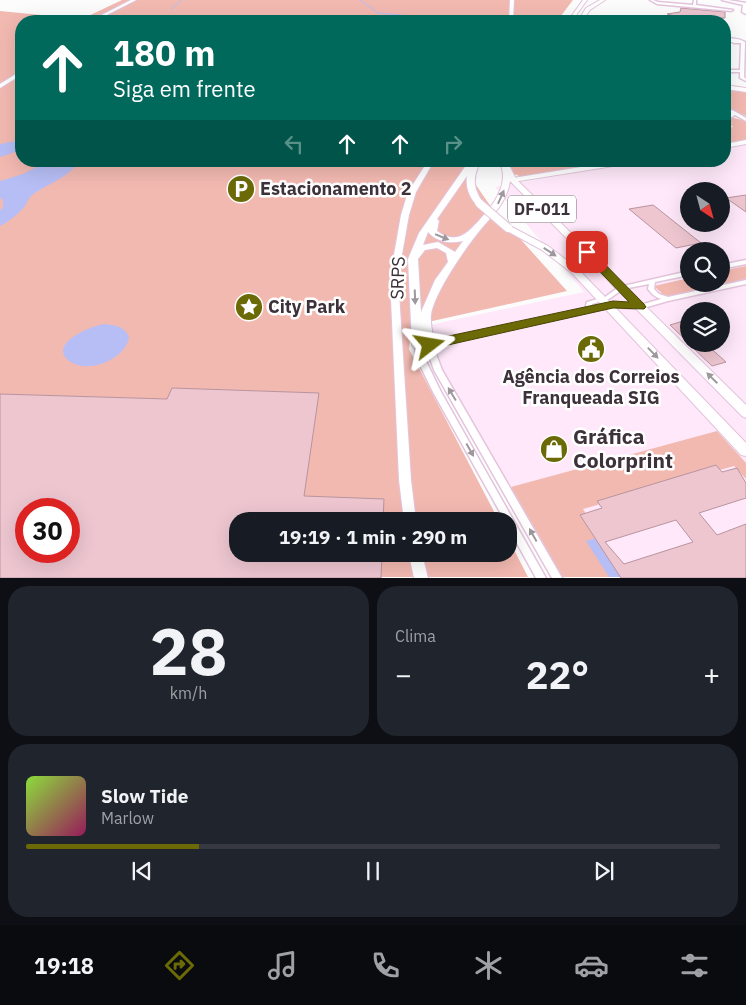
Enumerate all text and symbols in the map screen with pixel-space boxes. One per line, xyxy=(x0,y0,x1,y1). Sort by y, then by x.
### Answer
text: 180 m xyxy=(113,30,216,76)
icon: ahead xyxy=(30,35,95,100)
text: Siga em frente xyxy=(113,74,256,103)
icon: left xyxy=(280,130,308,158)
icon: ahead xyxy=(333,130,361,158)
icon: ahead xyxy=(386,130,414,158)
icon: right xyxy=(439,130,467,158)
parking icon: Estacionamento 2 xyxy=(226,174,256,204)
place label: Estacionamento 2 xyxy=(260,177,412,200)
north arrow xyxy=(680,182,730,232)
map controls xyxy=(680,182,730,352)
one-way arrow xyxy=(497,190,505,204)
road number: DF-011 xyxy=(508,195,576,222)
pin xyxy=(566,231,608,273)
one-way arrow xyxy=(435,233,450,241)
icon: arrive xyxy=(573,238,601,266)
button: search xyxy=(680,242,730,292)
one-way arrow xyxy=(543,247,557,257)
street label: SRPS xyxy=(385,256,410,300)
one-way arrow xyxy=(411,290,419,306)
place icon: City Park xyxy=(234,292,264,322)
place label: City Park xyxy=(268,295,346,318)
button: layers xyxy=(680,302,730,352)
position arrow xyxy=(403,318,455,370)
public building icon: Agência dos Correios Franqueada SIG xyxy=(576,334,606,364)
one-way arrow xyxy=(647,347,659,359)
place label: Agência dos Correios Franqueada SIG xyxy=(502,365,680,409)
one-way arrow xyxy=(706,372,718,384)
one-way arrow xyxy=(448,387,457,400)
place label: Gráfica Colorprint xyxy=(573,422,673,474)
shop icon: Gráfica Colorprint xyxy=(539,434,569,464)
one-way arrow xyxy=(466,443,474,457)
speed limit sign: 30 xyxy=(15,498,80,563)
text: 19:19 · 1 min · 290 m xyxy=(279,525,467,549)
one-way arrow xyxy=(528,528,537,542)
text: 28 xyxy=(149,608,228,693)
text: Clima xyxy=(395,626,436,646)
text: 22° xyxy=(526,650,589,699)
text: − xyxy=(395,656,412,693)
text: + xyxy=(703,656,720,693)
text: km/h xyxy=(170,683,207,703)
text: Slow Tide xyxy=(101,784,188,808)
text: Marlow xyxy=(101,808,154,828)
icon: previous xyxy=(128,857,156,885)
icon: pause xyxy=(359,857,387,885)
icon: next xyxy=(590,857,618,885)
icon: directions xyxy=(162,948,197,983)
icon: music xyxy=(265,948,300,983)
icon: phone xyxy=(368,948,403,983)
icon: climate xyxy=(471,948,506,983)
icon: car xyxy=(574,948,609,983)
icon: filters xyxy=(677,948,712,983)
text: 19:18 xyxy=(34,951,94,980)

